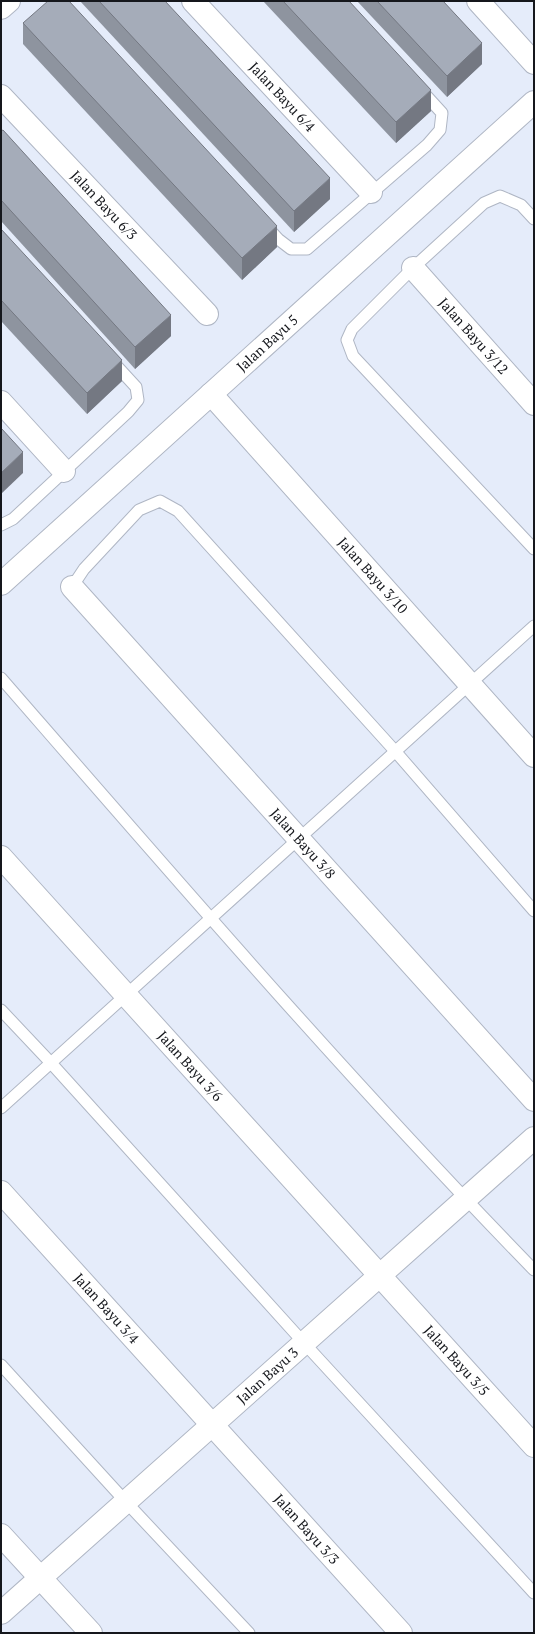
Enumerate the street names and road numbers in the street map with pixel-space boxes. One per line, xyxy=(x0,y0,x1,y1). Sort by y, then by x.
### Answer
street label: Jalan Bayu 6/4 xyxy=(245,58,320,136)
street label: Jalan Bayu 6/3 xyxy=(67,166,142,244)
street label: Jalan Bayu 3/12 xyxy=(435,293,513,378)
street label: Jalan Bayu 5 xyxy=(232,310,302,376)
street label: Jalan Bayu 3/10 xyxy=(334,533,412,617)
street label: Jalan Bayu 3/8 xyxy=(266,804,340,882)
street label: Jalan Bayu 3/6 xyxy=(154,1026,228,1105)
street label: Jalan Bayu 3/4 xyxy=(70,1269,144,1348)
street label: Jalan Bayu 3/5 xyxy=(420,1321,494,1399)
street label: Jalan Bayu 3 xyxy=(232,1343,302,1408)
street label: Jalan Bayu 3/3 xyxy=(270,1489,344,1568)

